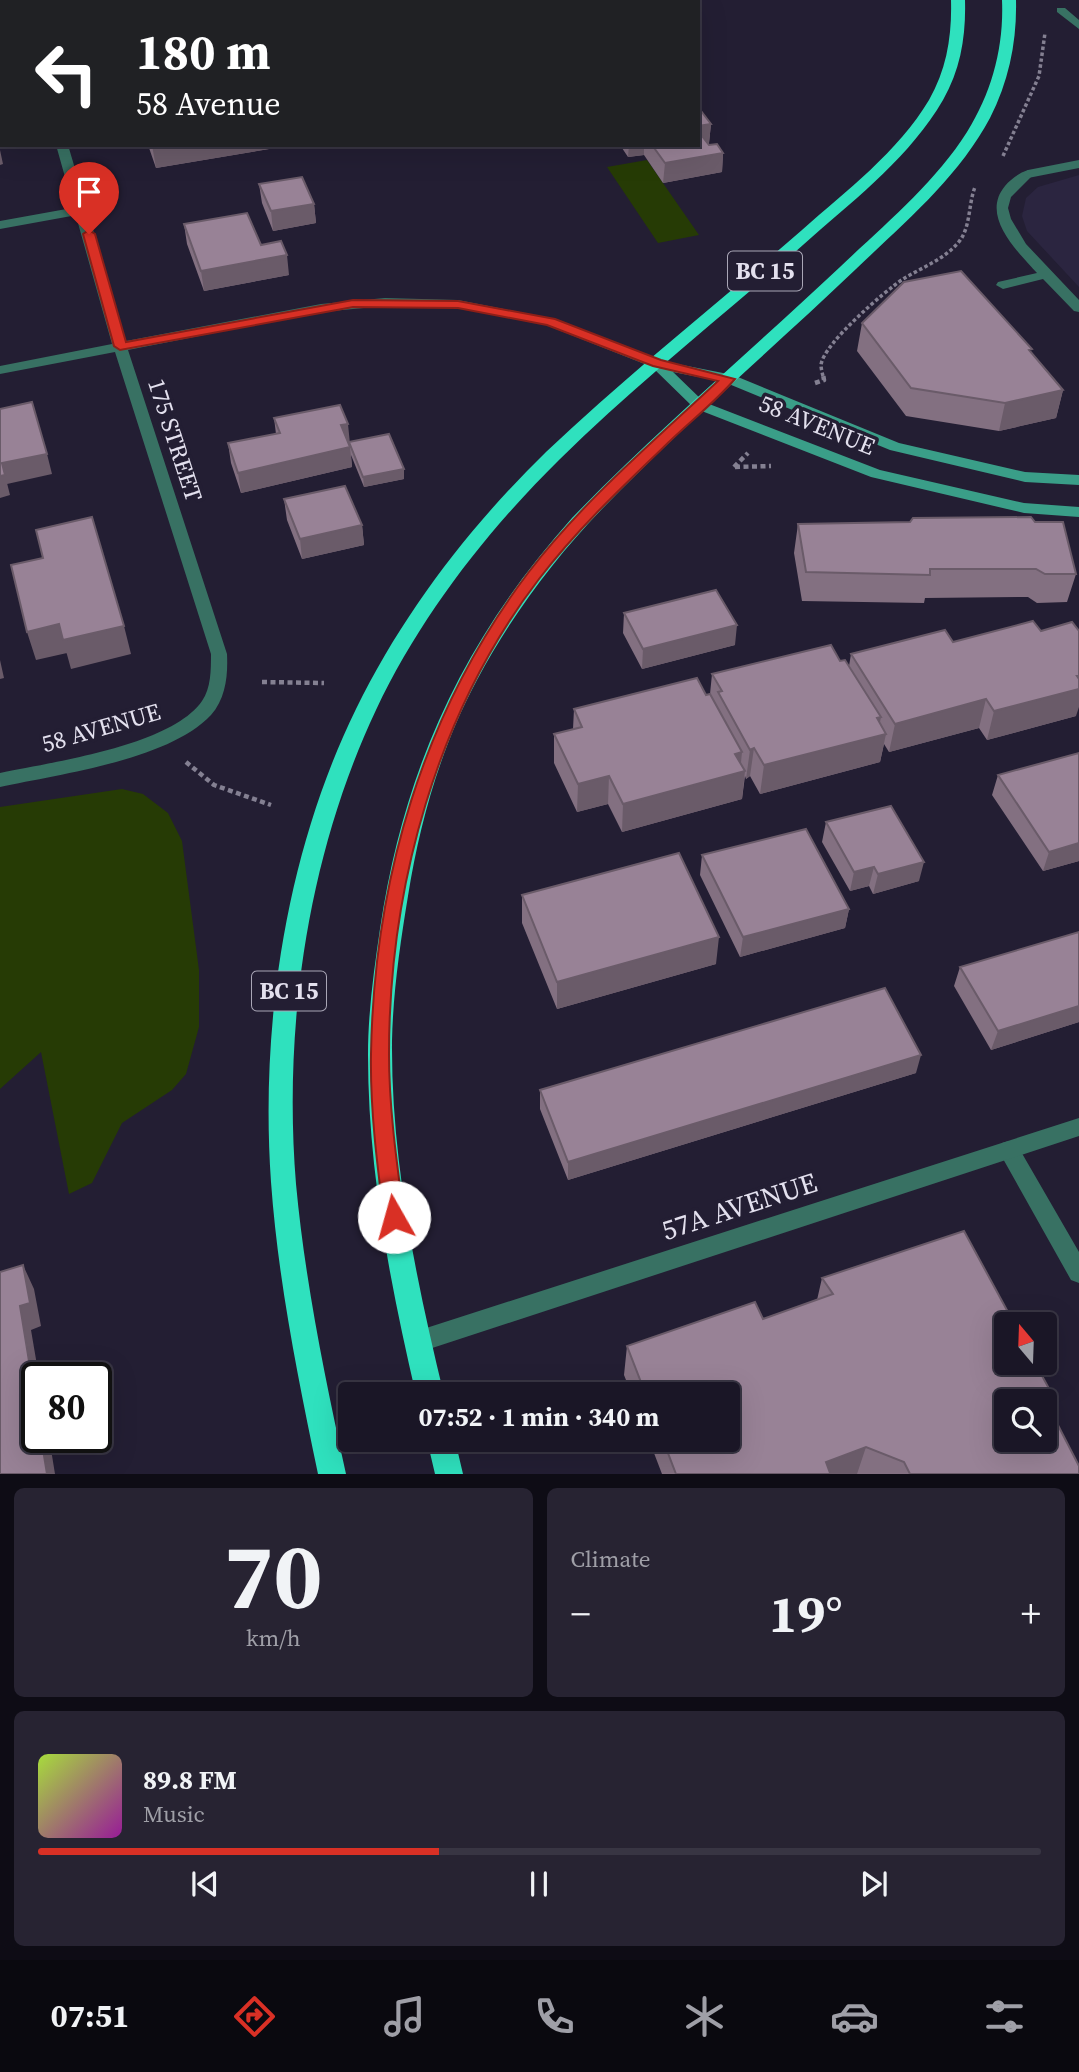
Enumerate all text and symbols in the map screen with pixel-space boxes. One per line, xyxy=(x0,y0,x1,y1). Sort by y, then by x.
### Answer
text: 180 m xyxy=(136,18,271,85)
icon: left xyxy=(21,28,112,119)
text: 58 Avenue xyxy=(136,82,281,126)
pin xyxy=(59,162,119,234)
icon: arrive xyxy=(70,173,108,211)
road number: BC 15 xyxy=(728,252,802,290)
street label: 175 STREET xyxy=(140,374,211,506)
street label: 58 AVENUE xyxy=(754,386,880,463)
street label: 58 AVENUE xyxy=(38,695,164,760)
road number: BC 15 xyxy=(252,972,326,1010)
street label: 57A AVENUE xyxy=(657,1163,821,1249)
position arrow xyxy=(357,1180,431,1254)
north arrow xyxy=(994,1312,1057,1376)
map controls xyxy=(994,1312,1057,1452)
speed limit sign: 80 xyxy=(21,1362,112,1453)
button: search xyxy=(994,1389,1057,1452)
text: 07:52 · 1 min · 340 m xyxy=(419,1399,659,1435)
text: 70 xyxy=(224,1514,323,1638)
text: Climate xyxy=(571,1543,650,1575)
text: 19° xyxy=(769,1578,842,1649)
text: − xyxy=(571,1588,591,1640)
text: + xyxy=(1021,1588,1041,1640)
text: km/h xyxy=(246,1622,301,1654)
text: 89.8 FM xyxy=(143,1762,237,1798)
text: Music xyxy=(143,1798,205,1830)
icon: previous xyxy=(186,1865,224,1903)
icon: pause xyxy=(520,1865,558,1903)
icon: next xyxy=(855,1865,893,1903)
icon: directions xyxy=(230,1992,279,2041)
icon: music xyxy=(380,1992,429,2041)
icon: phone xyxy=(530,1992,579,2041)
icon: climate xyxy=(680,1992,729,2041)
icon: car xyxy=(830,1992,879,2041)
icon: filters xyxy=(980,1992,1029,2041)
text: 07:51 xyxy=(50,1994,129,2038)

